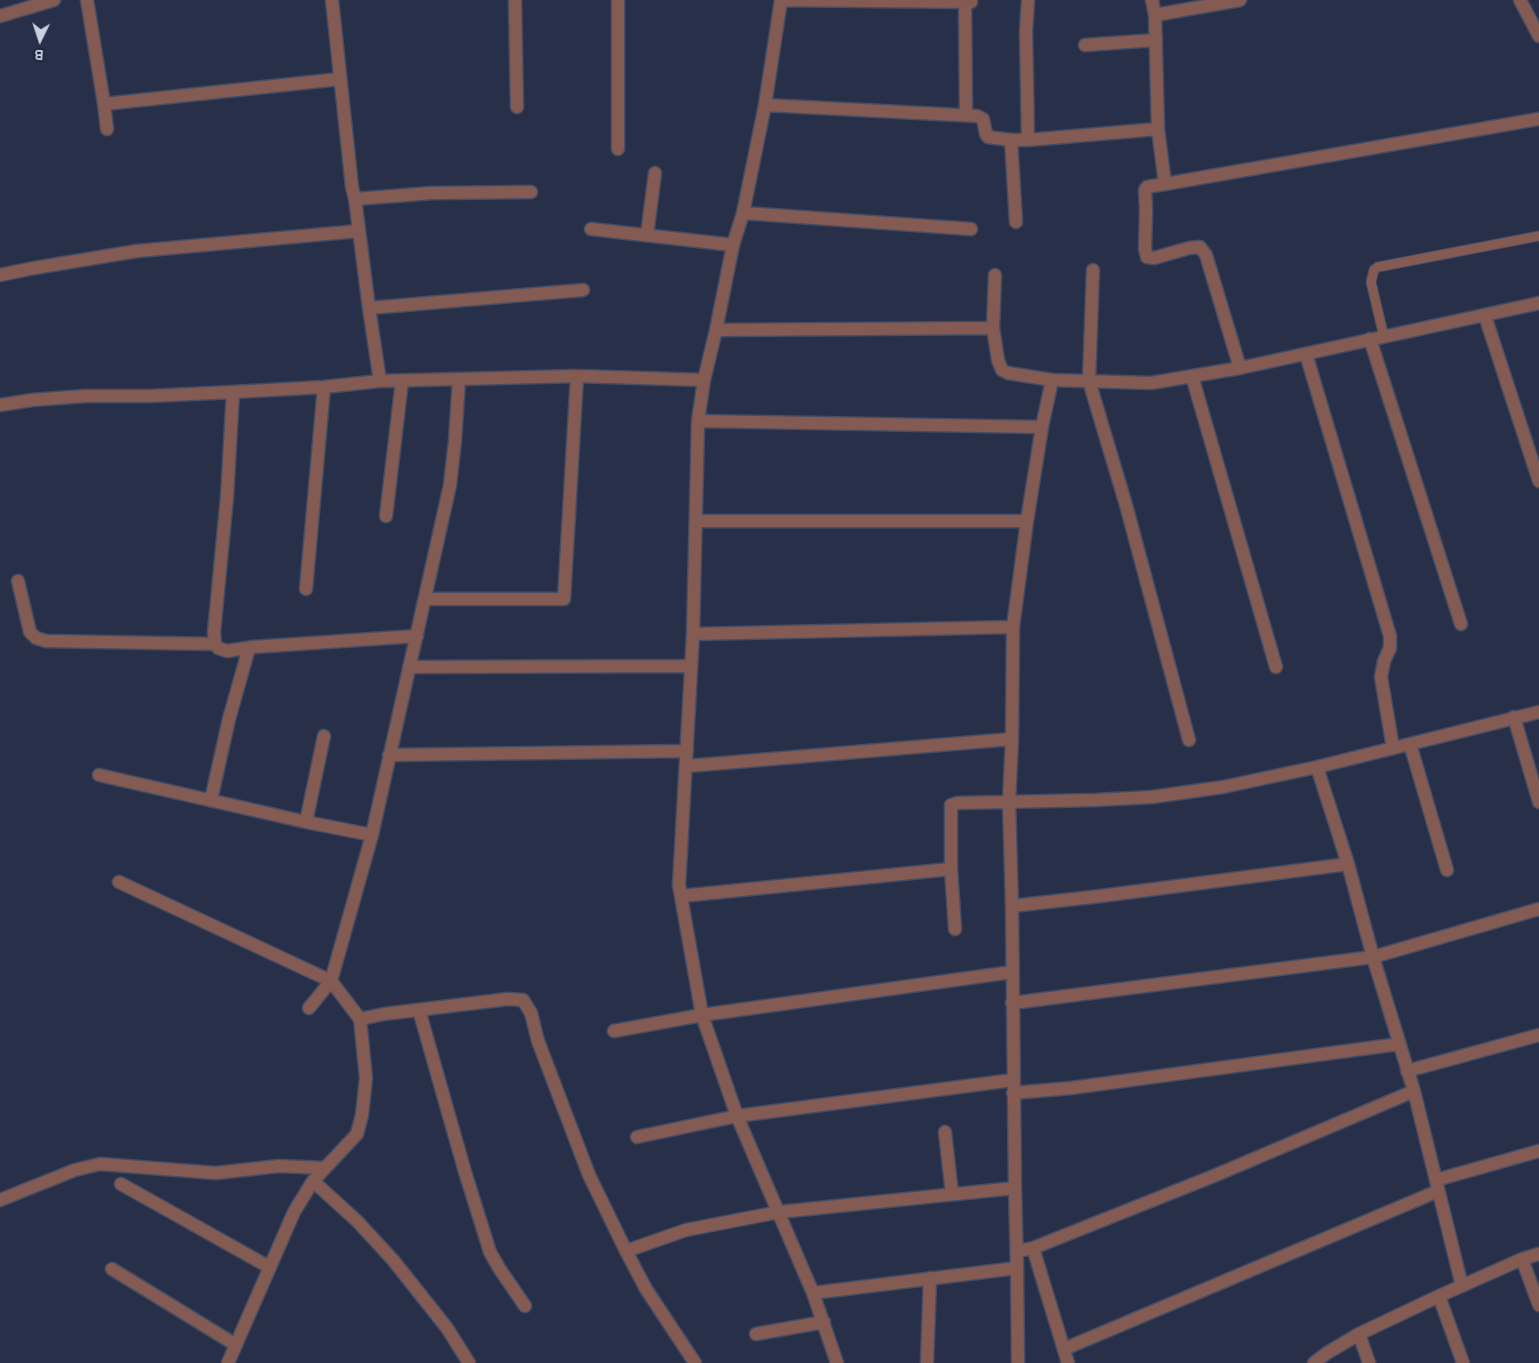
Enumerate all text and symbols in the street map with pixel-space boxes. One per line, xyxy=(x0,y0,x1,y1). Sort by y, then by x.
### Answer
north arrow xyxy=(15,15,65,65)
text: B xyxy=(34,46,44,65)

